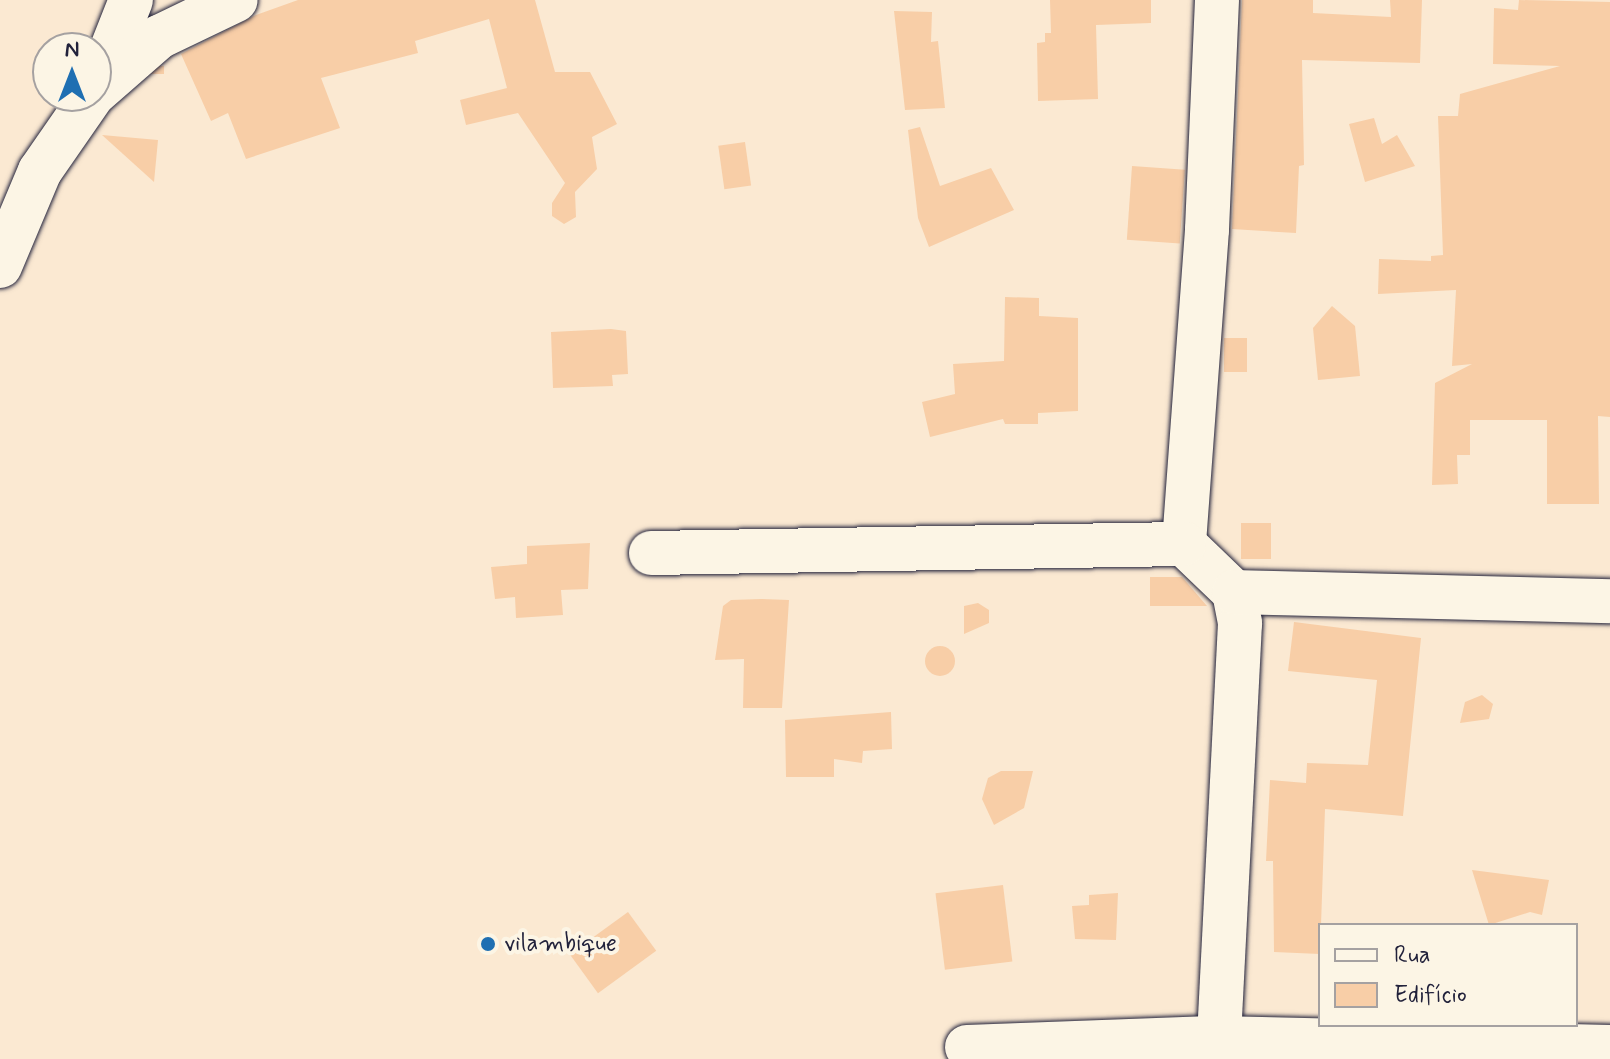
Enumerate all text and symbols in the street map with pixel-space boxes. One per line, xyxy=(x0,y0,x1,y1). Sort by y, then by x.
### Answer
north arrow xyxy=(32,32,112,112)
text: N xyxy=(65,36,79,64)
legend xyxy=(1318,923,1578,1027)
place label: vilambique xyxy=(504,930,617,958)
marker: vilambique xyxy=(479,935,497,953)
text: Rua xyxy=(1394,940,1431,971)
text: Edifício xyxy=(1394,980,1467,1011)

